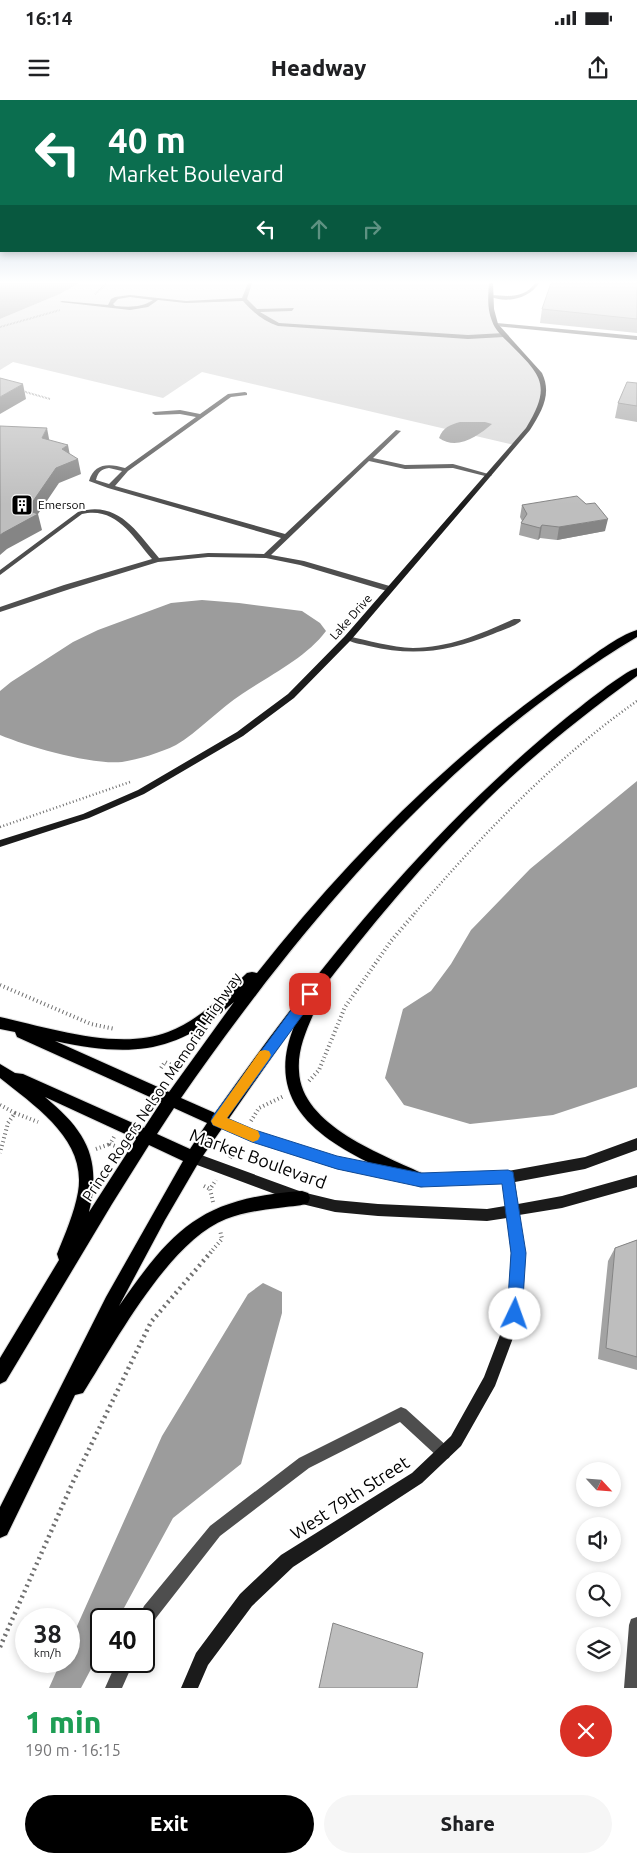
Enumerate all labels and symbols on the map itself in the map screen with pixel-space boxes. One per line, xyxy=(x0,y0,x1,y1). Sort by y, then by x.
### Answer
building icon: Emerson xyxy=(10,493,34,517)
place label: Emerson xyxy=(38,498,85,511)
street label: Lake Drive xyxy=(327,592,374,642)
street label: Prince Rogers Nelson Memorial Highway xyxy=(79,969,245,1204)
pin xyxy=(289,973,331,1015)
street label: Market Boulevard xyxy=(187,1124,329,1192)
position arrow xyxy=(488,1287,540,1339)
street label: West 79th Street xyxy=(286,1451,413,1543)
north arrow xyxy=(576,1462,621,1508)
speed limit sign: 40 xyxy=(90,1608,155,1673)

